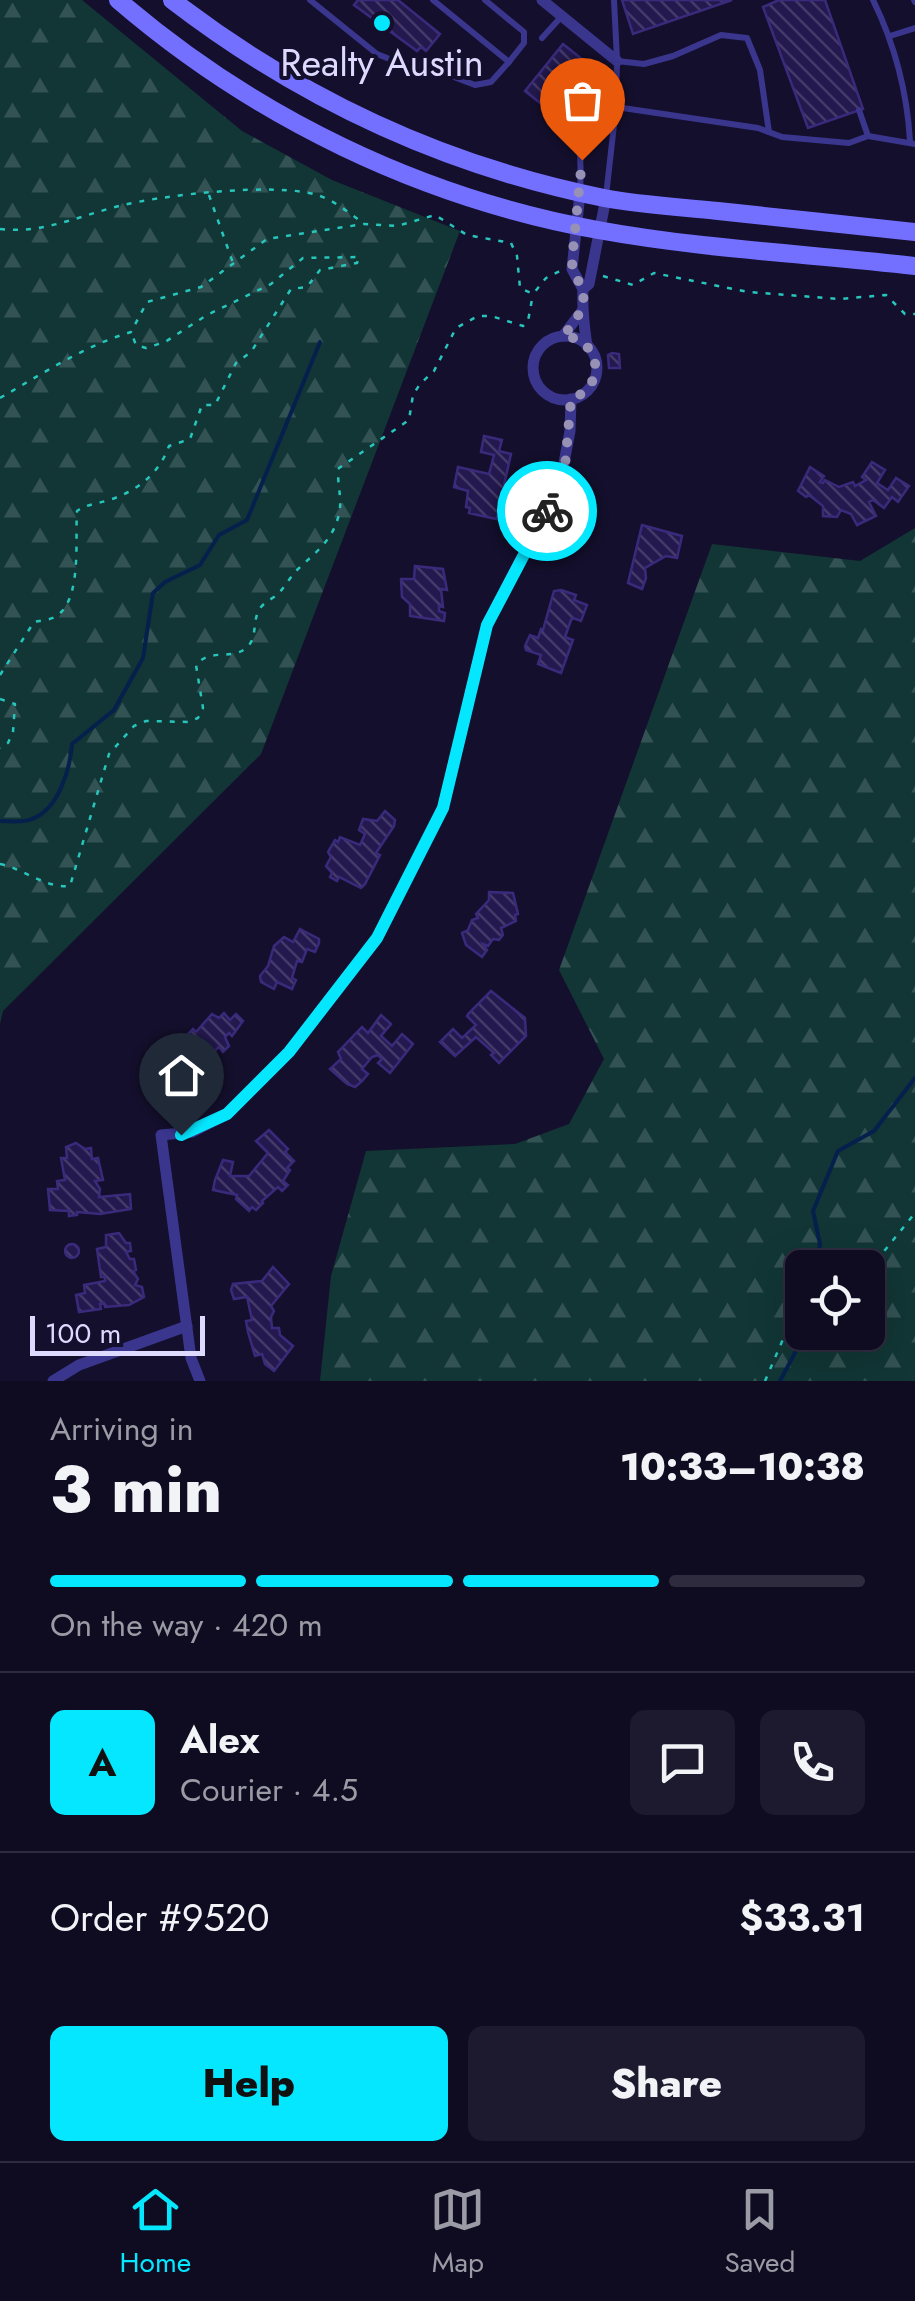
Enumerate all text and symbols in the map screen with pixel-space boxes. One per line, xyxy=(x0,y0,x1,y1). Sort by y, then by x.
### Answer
marker: Realty Austin xyxy=(371,12,393,34)
place label: Realty Austin xyxy=(280,35,484,90)
pin xyxy=(540,58,625,161)
icon: bag xyxy=(555,73,610,128)
courier xyxy=(497,461,597,561)
icon: bike xyxy=(520,484,575,539)
pin xyxy=(139,1033,224,1136)
icon: home xyxy=(154,1048,209,1103)
map controls xyxy=(785,1250,885,1350)
button: locate xyxy=(785,1250,885,1350)
scale bar xyxy=(30,1311,205,1356)
text: 100 m xyxy=(45,1313,121,1354)
text: Arriving in xyxy=(50,1406,194,1452)
text: 10:33–10:38 xyxy=(620,1439,865,1494)
text: 3 min xyxy=(50,1442,222,1536)
text: On the way · 420 m xyxy=(50,1602,323,1648)
button: chat xyxy=(630,1710,735,1815)
button: phone xyxy=(760,1710,865,1815)
text: Alex xyxy=(180,1712,260,1767)
text: A xyxy=(89,1735,116,1790)
text: Courier · 4.5 xyxy=(180,1767,358,1813)
text: Order #9520 xyxy=(50,1890,269,1945)
text: $33.31 xyxy=(740,1890,865,1945)
button: Help xyxy=(50,2026,448,2141)
button: Share xyxy=(468,2026,865,2141)
tab: Home xyxy=(120,2182,191,2283)
tab: Map xyxy=(430,2182,485,2283)
tab: Saved xyxy=(724,2182,795,2283)

